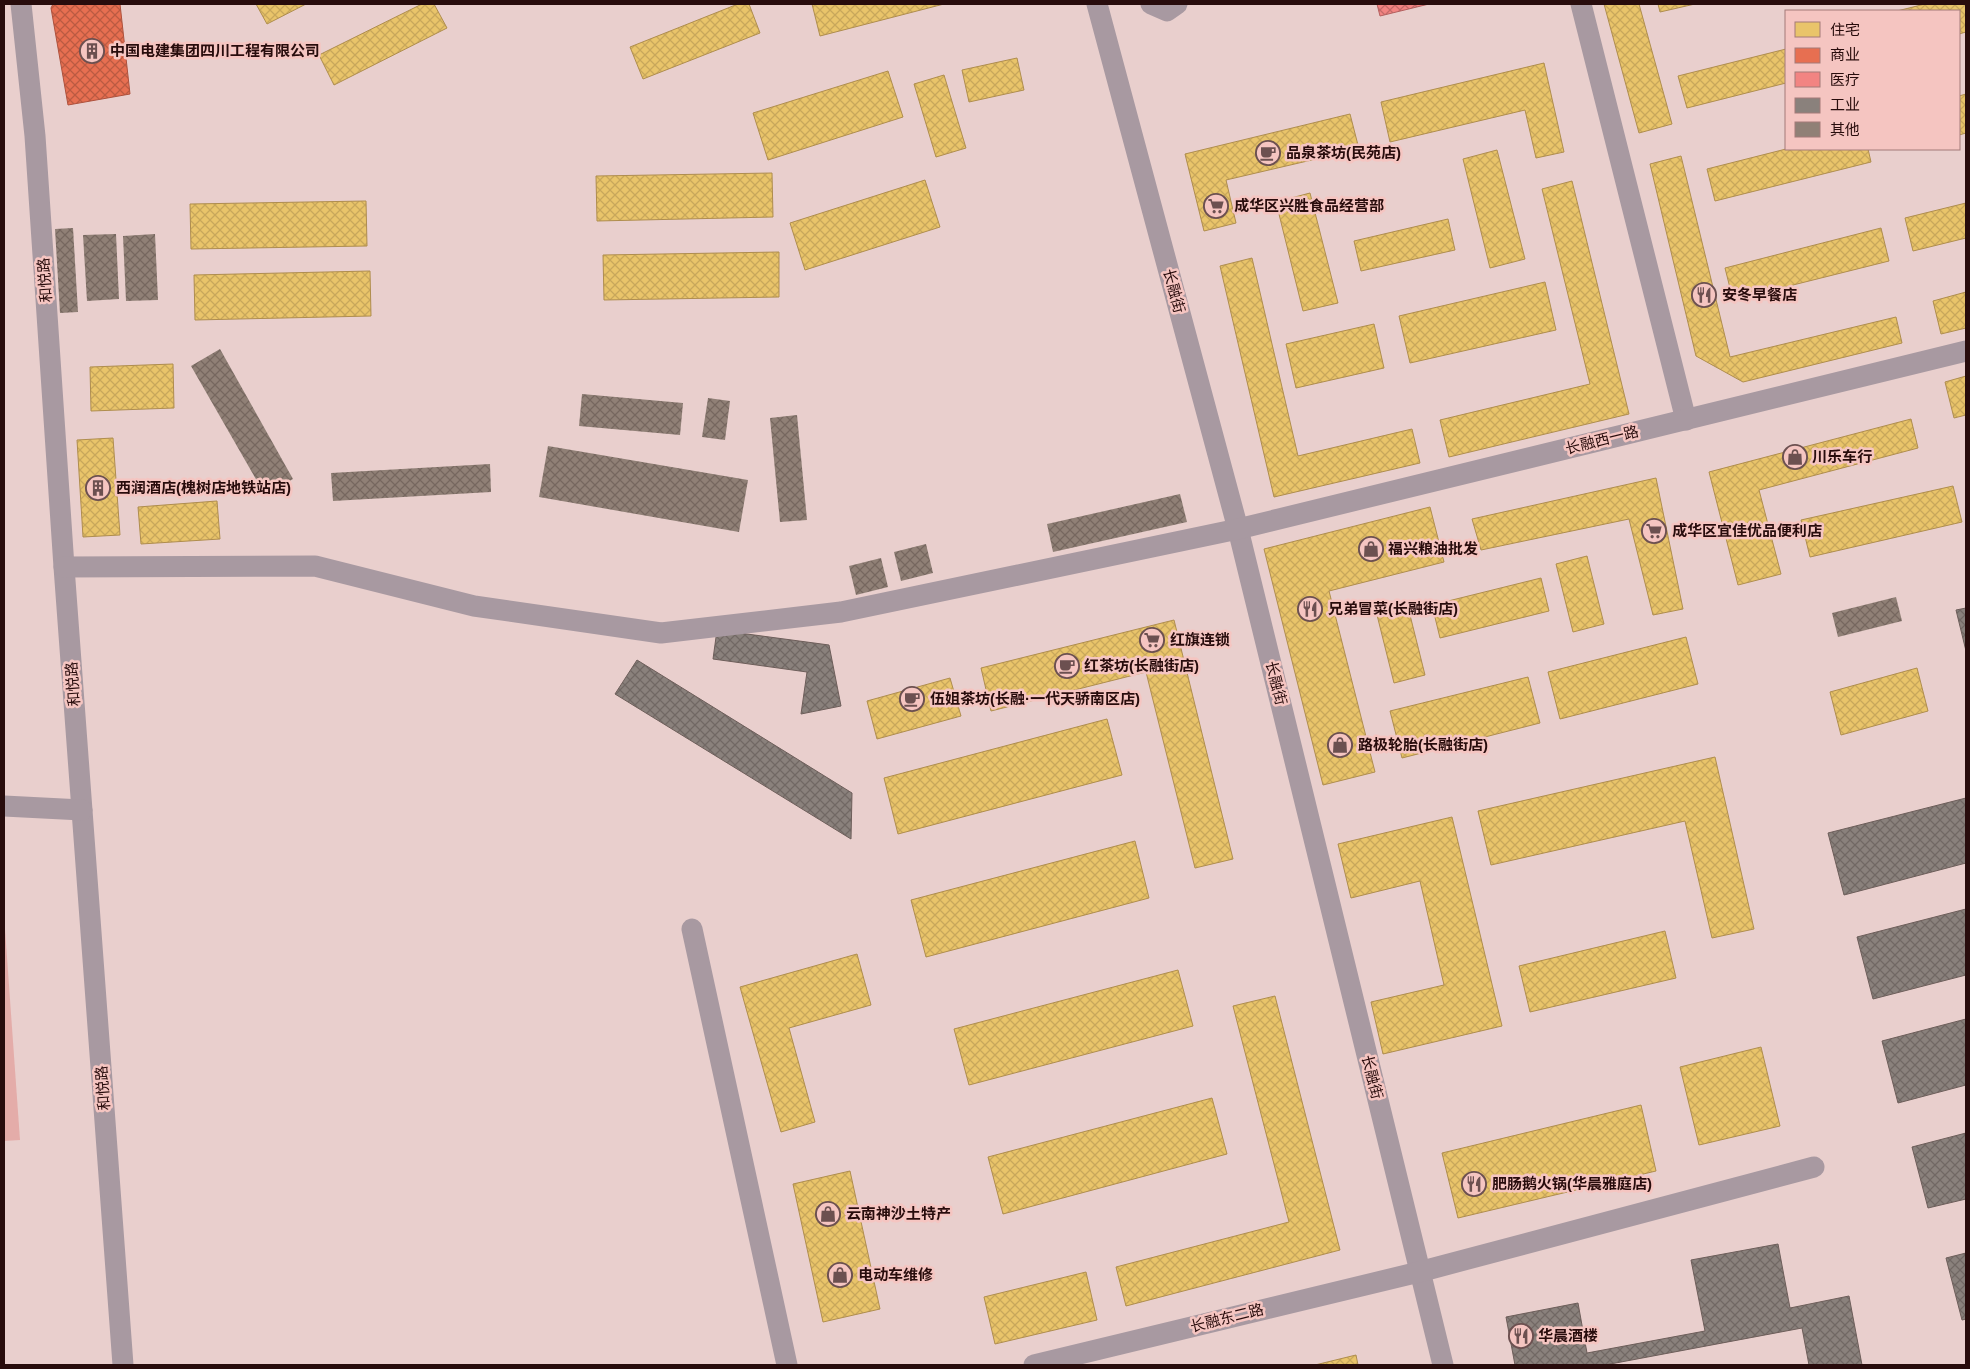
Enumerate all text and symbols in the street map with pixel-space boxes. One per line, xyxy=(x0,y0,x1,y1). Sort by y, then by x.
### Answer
legend xyxy=(1785,10,1960,150)
text: 住宅 xyxy=(1830,21,1860,38)
building icon: 中国电建集团四川工程有限公司 xyxy=(79,38,105,64)
place label: 中国电建集团四川工程有限公司 xyxy=(110,42,320,59)
text: 商业 xyxy=(1830,46,1860,63)
text: 医疗 xyxy=(1830,71,1860,88)
text: 工业 xyxy=(1830,96,1860,113)
text: 其他 xyxy=(1830,121,1860,138)
cafe icon: 品泉茶坊(民苑店) xyxy=(1255,140,1281,166)
place label: 品泉茶坊(民苑店) xyxy=(1286,144,1401,161)
supermarket icon: 成华区兴胜食品经营部 xyxy=(1203,193,1229,219)
place label: 成华区兴胜食品经营部 xyxy=(1234,197,1384,214)
street label: 和悦路 xyxy=(34,257,55,303)
street label: 长融街 xyxy=(1160,267,1189,315)
restaurant icon: 安冬早餐店 xyxy=(1691,282,1717,308)
place label: 安冬早餐店 xyxy=(1722,286,1797,303)
street label: 长融西一路 xyxy=(1563,422,1640,457)
shop icon: 川乐车行 xyxy=(1782,444,1808,470)
place label: 川乐车行 xyxy=(1812,448,1872,465)
building icon: 西润酒店(槐树店地铁站店) xyxy=(85,475,111,501)
place label: 西润酒店(槐树店地铁站店) xyxy=(116,479,291,496)
supermarket icon: 成华区宜佳优品便利店 xyxy=(1641,518,1667,544)
place label: 成华区宜佳优品便利店 xyxy=(1672,522,1822,539)
shop icon: 福兴粮油批发 xyxy=(1358,536,1384,562)
place label: 福兴粮油批发 xyxy=(1388,540,1478,557)
restaurant icon: 兄弟冒菜(长融街店) xyxy=(1297,596,1323,622)
place label: 兄弟冒菜(长融街店) xyxy=(1328,600,1458,617)
supermarket icon: 红旗连锁 xyxy=(1139,627,1165,653)
place label: 红旗连锁 xyxy=(1170,631,1230,648)
cafe icon: 红茶坊(长融街店) xyxy=(1054,653,1080,679)
place label: 红茶坊(长融街店) xyxy=(1084,657,1199,674)
street label: 长融街 xyxy=(1263,659,1290,707)
street label: 和悦路 xyxy=(62,661,83,707)
cafe icon: 伍姐茶坊(长融·一代天骄南区店) xyxy=(899,686,925,712)
place label: 伍姐茶坊(长融·一代天骄南区店) xyxy=(930,690,1140,707)
shop icon: 路极轮胎(长融街店) xyxy=(1327,732,1353,758)
place label: 路极轮胎(长融街店) xyxy=(1358,736,1488,753)
street label: 长融街 xyxy=(1359,1053,1386,1101)
street label: 和悦路 xyxy=(92,1065,113,1111)
restaurant icon: 肥肠鹅火锅(华晨雅庭店) xyxy=(1461,1171,1487,1197)
place label: 肥肠鹅火锅(华晨雅庭店) xyxy=(1492,1175,1652,1192)
shop icon: 云南神沙土特产 xyxy=(815,1201,841,1227)
place label: 云南神沙土特产 xyxy=(846,1205,951,1222)
shop icon: 电动车维修 xyxy=(827,1262,853,1288)
place label: 电动车维修 xyxy=(858,1266,933,1283)
street label: 长融东二路 xyxy=(1188,1300,1265,1335)
restaurant icon: 华晨酒楼 xyxy=(1508,1323,1534,1349)
place label: 华晨酒楼 xyxy=(1538,1327,1598,1344)

